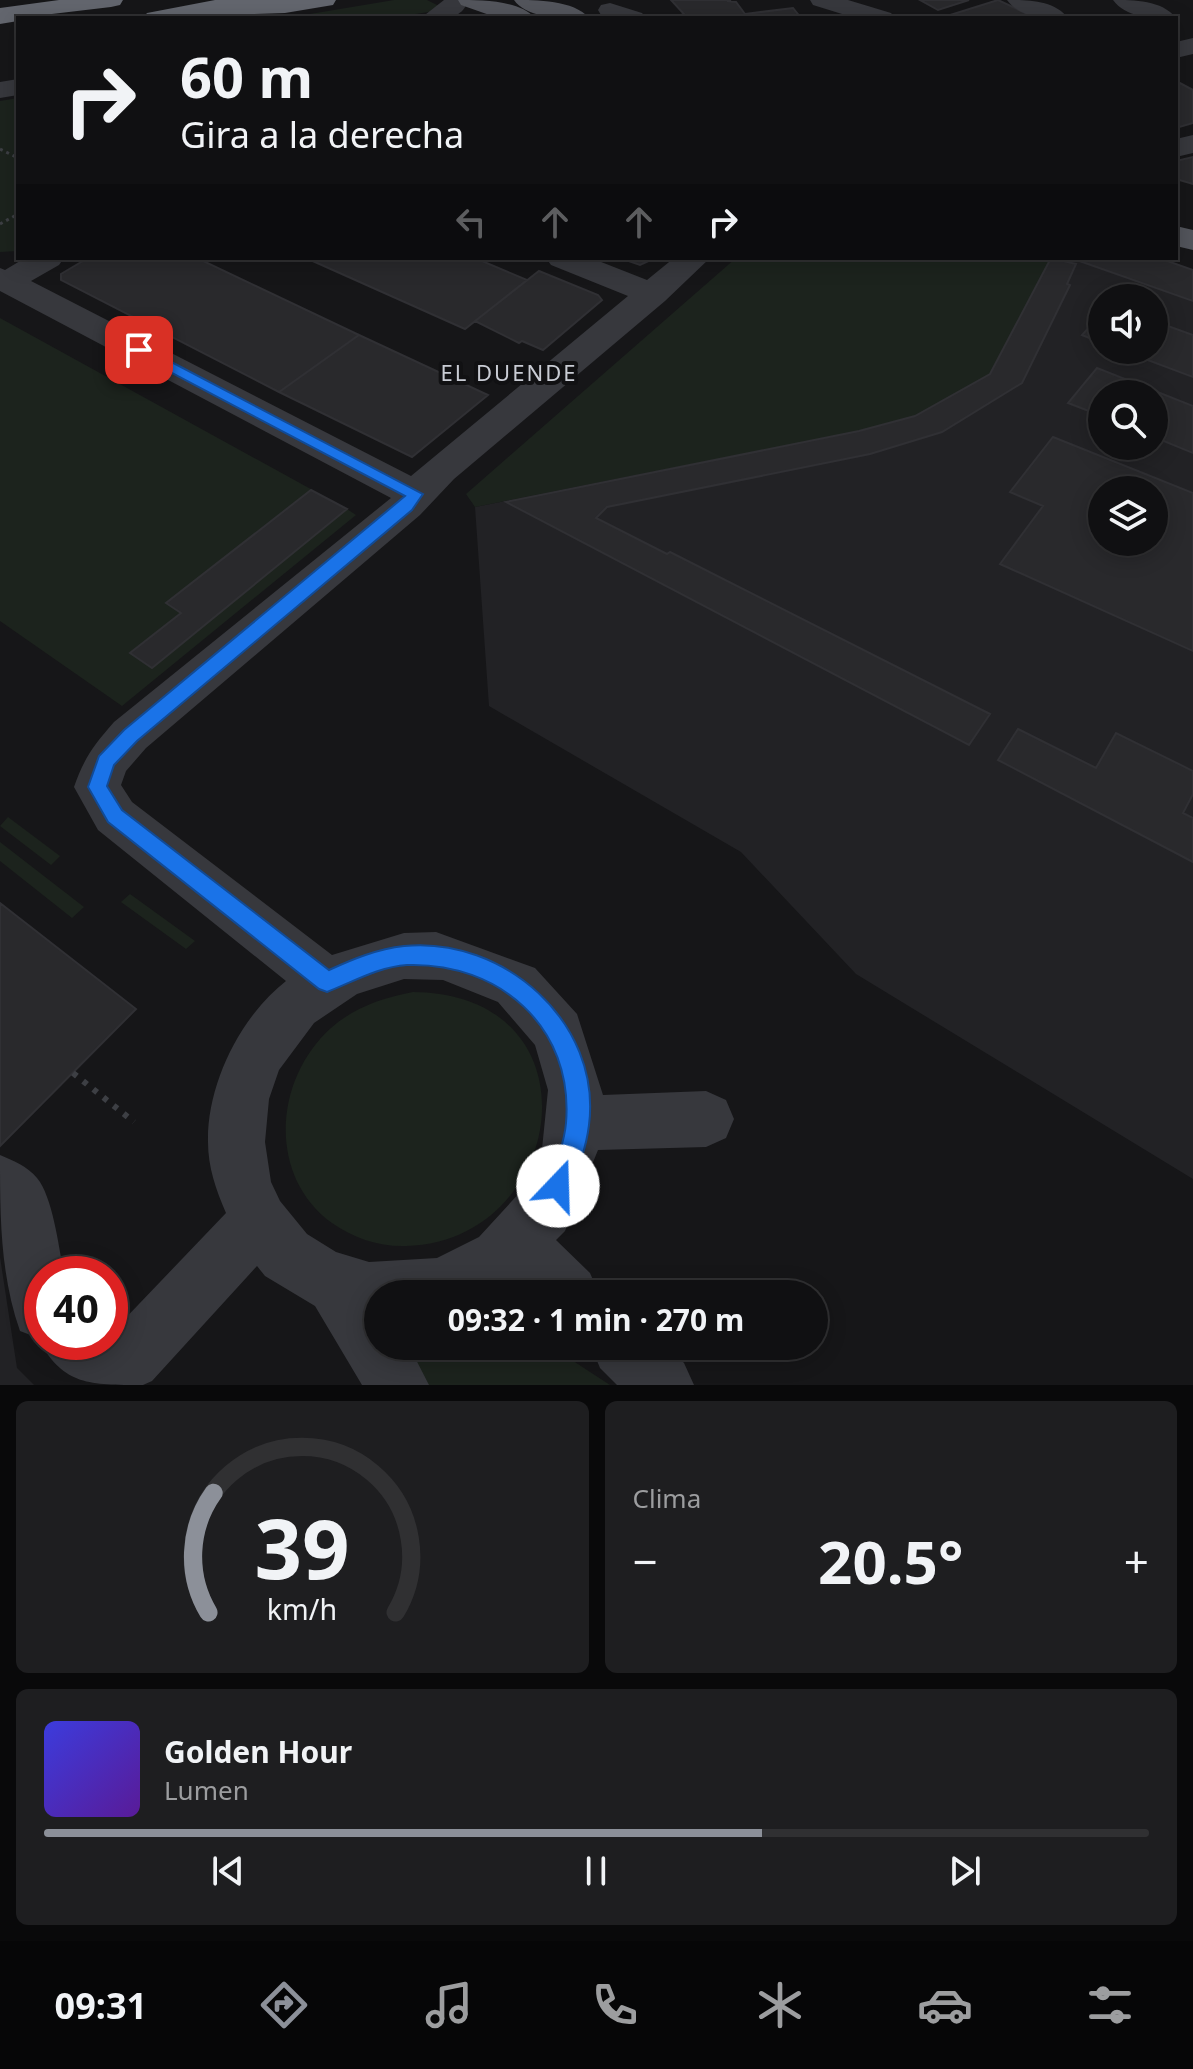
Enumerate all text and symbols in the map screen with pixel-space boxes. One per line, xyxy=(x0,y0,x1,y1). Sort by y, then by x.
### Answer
text: 60 m xyxy=(180,38,313,114)
icon: right xyxy=(48,48,152,152)
text: Gira a la derecha xyxy=(180,110,464,159)
icon: left xyxy=(449,200,493,244)
icon: ahead xyxy=(533,200,577,244)
icon: ahead xyxy=(617,200,661,244)
icon: right xyxy=(701,200,745,244)
map controls xyxy=(1088,284,1168,556)
button: sound xyxy=(1088,284,1168,364)
pin xyxy=(105,316,173,384)
icon: arrive xyxy=(117,328,161,372)
district label: EL DUENDE xyxy=(441,357,577,387)
button: search xyxy=(1088,380,1168,460)
button: layers xyxy=(1088,476,1168,556)
position arrow xyxy=(516,1144,600,1228)
speed limit sign: 40 xyxy=(24,1256,128,1360)
text: 09:32 · 1 min · 270 m xyxy=(448,1299,744,1340)
text: Clima xyxy=(633,1480,701,1516)
text: 39 xyxy=(255,1490,350,1603)
text: 20.5° xyxy=(818,1520,963,1602)
text: − xyxy=(633,1531,658,1591)
text: + xyxy=(1124,1531,1149,1591)
text: km/h xyxy=(267,1589,337,1628)
text: Golden Hour xyxy=(164,1731,352,1772)
text: Lumen xyxy=(164,1772,249,1808)
icon: previous xyxy=(206,1849,250,1893)
icon: pause xyxy=(574,1849,618,1893)
icon: next xyxy=(943,1849,987,1893)
icon: directions xyxy=(256,1977,312,2033)
icon: music xyxy=(421,1977,477,2033)
icon: phone xyxy=(587,1977,643,2033)
icon: climate xyxy=(752,1977,808,2033)
icon: car xyxy=(917,1977,973,2033)
icon: filters xyxy=(1082,1977,1138,2033)
text: 09:31 xyxy=(55,1981,147,2030)

